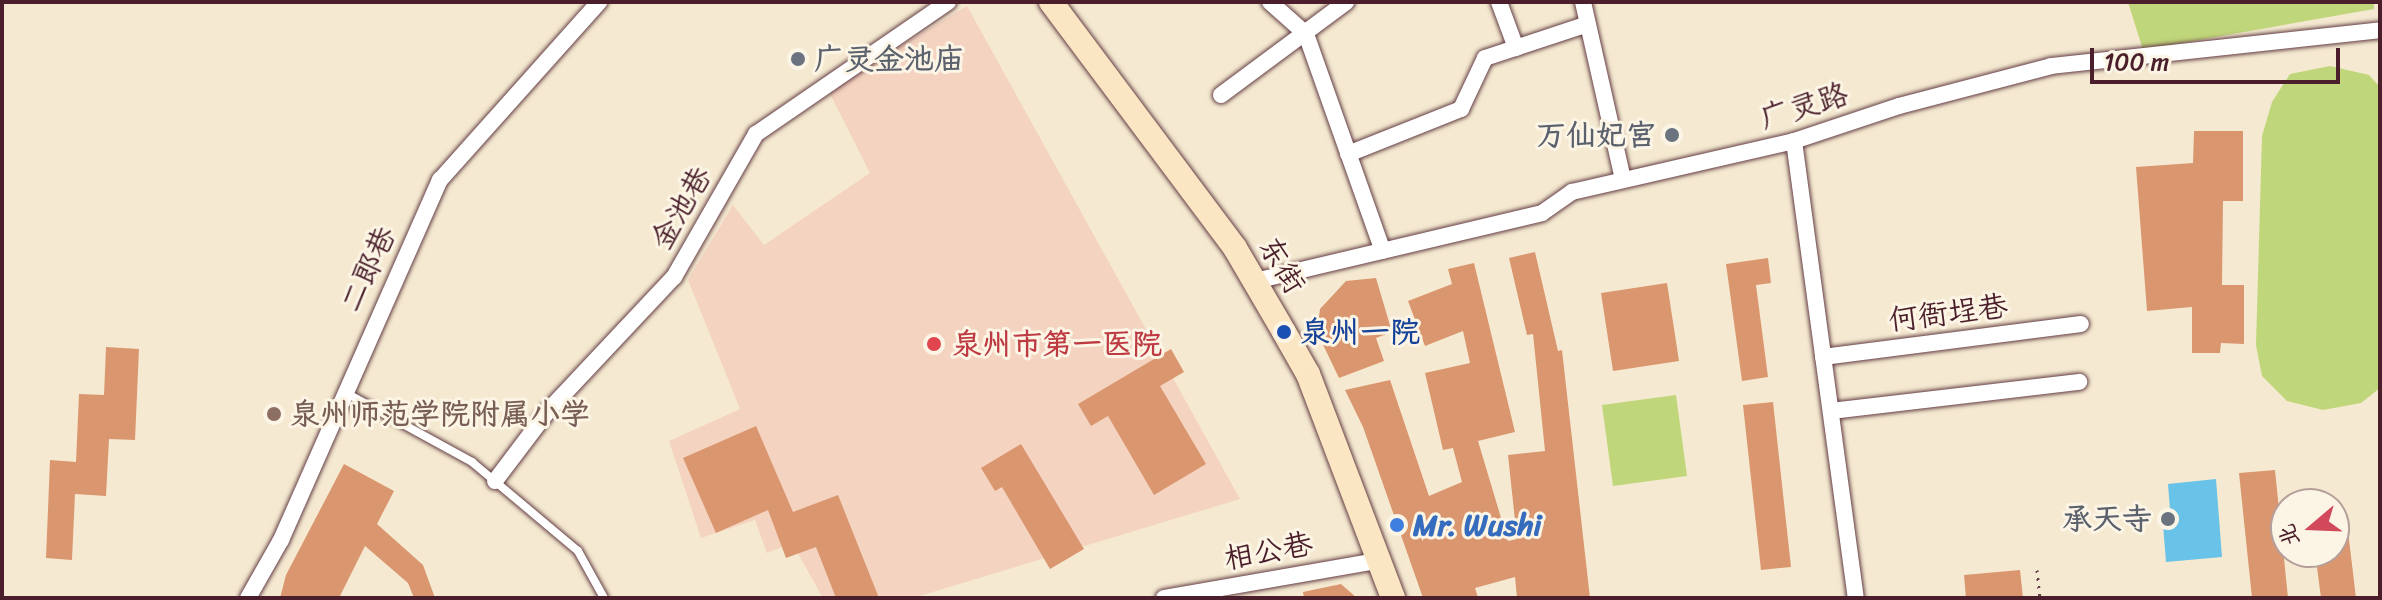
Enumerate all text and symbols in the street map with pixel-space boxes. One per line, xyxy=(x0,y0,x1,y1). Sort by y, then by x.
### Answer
scale bar xyxy=(2094,32,2344,82)
place label: 广灵金池庙 xyxy=(814,41,964,77)
text: 100 m xyxy=(2104,41,2169,83)
marker: 广灵金池庙 xyxy=(789,50,807,68)
street label: 广灵路 xyxy=(1756,76,1852,136)
place label: 万仙妃宫 xyxy=(1536,117,1656,153)
marker: 万仙妃宫 xyxy=(1663,126,1681,144)
street label: 金池巷 xyxy=(643,160,719,256)
street label: 二郎巷 xyxy=(333,221,403,317)
street label: 东街 xyxy=(1251,230,1313,300)
street label: 何衙埕巷 xyxy=(1886,288,2010,338)
place label: 泉州一院 xyxy=(1300,314,1420,350)
marker: 泉州一院 xyxy=(1275,323,1293,341)
place label: 泉州市第一医院 xyxy=(952,326,1162,362)
marker: 泉州市第一医院 xyxy=(923,333,945,355)
place label: 泉州师范学院附属小学 xyxy=(290,396,590,432)
marker: 泉州师范学院附属小学 xyxy=(265,405,283,423)
north arrow xyxy=(2270,488,2350,568)
place label: 承天寺 xyxy=(2062,501,2152,537)
place label: Mr. Wushi xyxy=(1413,507,1541,543)
marker: 承天寺 xyxy=(2159,510,2177,528)
marker: Mr. Wushi xyxy=(1388,516,1406,534)
text: 北 xyxy=(2267,519,2311,552)
street label: 相公巷 xyxy=(1221,525,1315,577)

